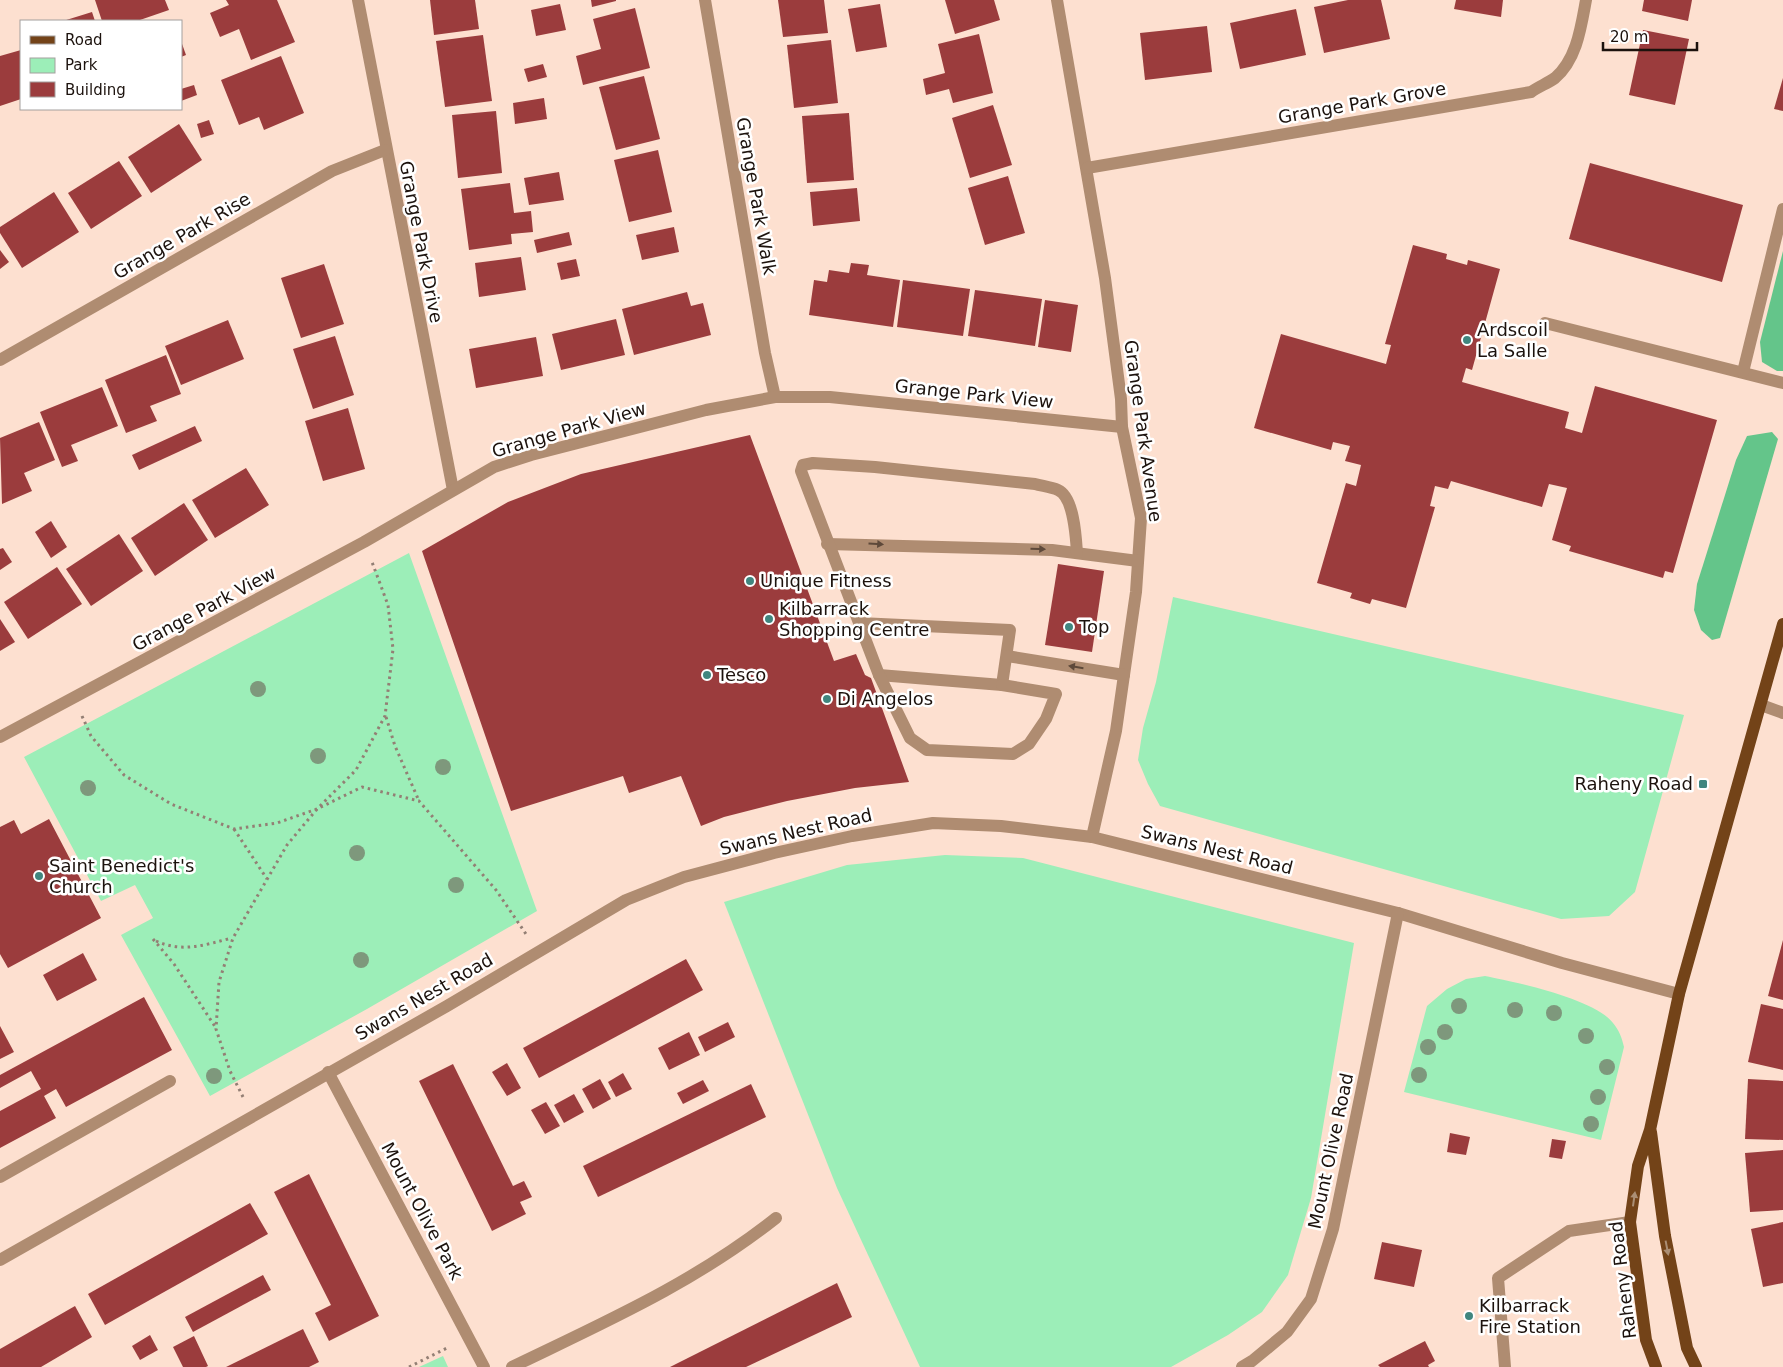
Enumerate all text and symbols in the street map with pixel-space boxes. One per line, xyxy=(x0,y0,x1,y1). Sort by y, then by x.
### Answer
legend xyxy=(20,20,182,110)
scale bar xyxy=(1603,20,1697,52)
text: 20 m xyxy=(1610,28,1648,46)
text: Road xyxy=(65,31,103,49)
text: Park xyxy=(65,56,98,74)
street label: Grange Park Grove xyxy=(1276,77,1448,128)
text: Building xyxy=(65,81,126,99)
street label: Grange Park Walk xyxy=(732,115,781,277)
street label: Grange Park Drive xyxy=(395,159,448,325)
street label: Grange Park Rise xyxy=(110,188,254,283)
place label: Ardscoil La Salle xyxy=(1477,319,1548,361)
marker: Ardscoil La Salle xyxy=(1461,334,1473,346)
street label: Grange Park Avenue xyxy=(1120,339,1167,523)
street label: Grange Park View xyxy=(894,375,1054,412)
street label: Grange Park View xyxy=(489,397,648,462)
one-way arrow xyxy=(868,541,884,549)
one-way arrow xyxy=(1031,546,1047,554)
street label: Grange Park View xyxy=(128,562,279,655)
place label: Unique Fitness xyxy=(760,570,892,591)
marker: Unique Fitness xyxy=(744,575,756,587)
place label: Kilbarrack Shopping Centre xyxy=(779,598,929,640)
marker: Kilbarrack Shopping Centre xyxy=(763,613,775,625)
place label: Top xyxy=(1078,616,1109,637)
marker: Top xyxy=(1063,621,1075,633)
one-way arrow xyxy=(1068,662,1084,670)
place label: Tesco xyxy=(716,664,766,685)
marker: Tesco xyxy=(701,669,713,681)
place label: Di Angelos xyxy=(837,688,933,709)
marker: Di Angelos xyxy=(821,693,833,705)
place label: Raheny Road xyxy=(1574,773,1693,794)
marker: Raheny Road xyxy=(1697,778,1709,790)
street label: Swans Nest Road xyxy=(718,804,874,859)
street label: Swans Nest Road xyxy=(1139,821,1295,879)
place label: Saint Benedict's Church xyxy=(49,855,194,897)
marker: Saint Benedict's Church xyxy=(33,870,45,882)
street label: Swans Nest Road xyxy=(351,949,496,1045)
street label: Mount Olive Road xyxy=(1304,1071,1357,1231)
street label: Mount Olive Park xyxy=(377,1138,468,1284)
one-way arrow xyxy=(1630,1191,1638,1207)
street label: Raheny Road xyxy=(1605,1220,1640,1340)
one-way arrow xyxy=(1664,1240,1672,1256)
place label: Kilbarrack Fire Station xyxy=(1479,1295,1581,1337)
marker: Kilbarrack Fire Station xyxy=(1463,1310,1475,1322)

